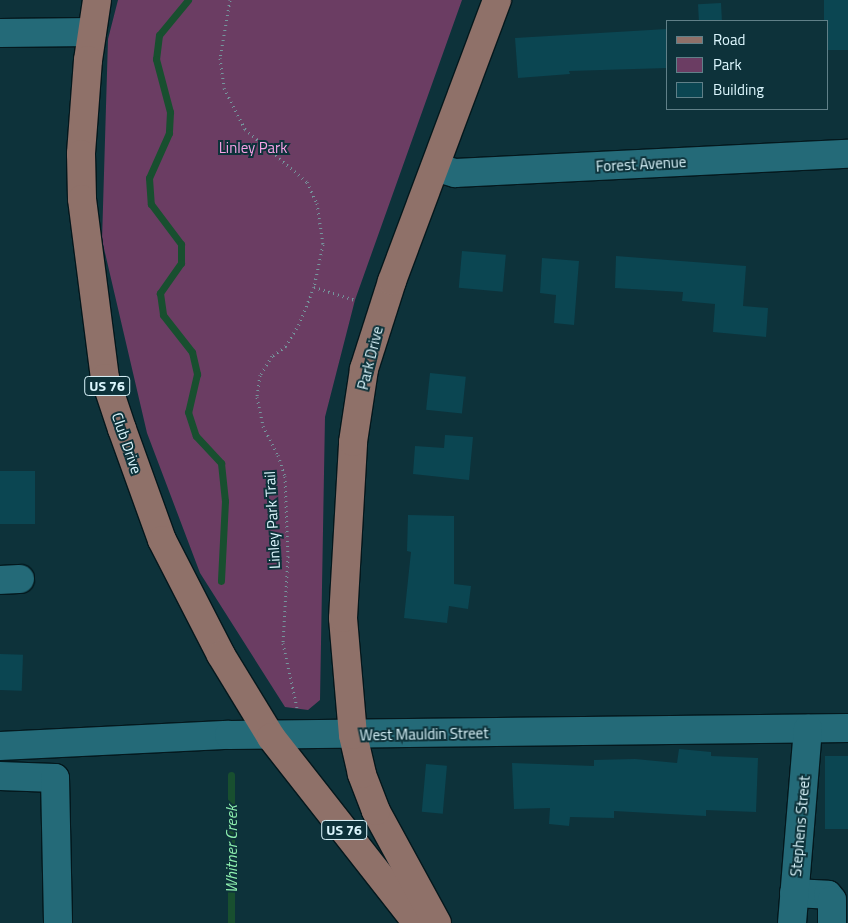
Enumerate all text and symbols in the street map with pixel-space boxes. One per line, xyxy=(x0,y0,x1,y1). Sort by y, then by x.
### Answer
legend xyxy=(666,20,828,110)
text: Road xyxy=(713,28,745,51)
text: Park xyxy=(713,53,742,76)
text: Building xyxy=(713,78,764,101)
park label: Linley Park xyxy=(219,139,287,157)
street label: Forest Avenue xyxy=(595,153,687,175)
street label: Park Drive xyxy=(353,324,387,392)
road number: US 76 xyxy=(83,374,131,398)
street label: Club Drive xyxy=(108,410,146,476)
street label: Linley Park Trail xyxy=(260,471,284,569)
street label: West Mauldin Street xyxy=(359,724,489,744)
street label: Stephens Street xyxy=(787,775,813,877)
water label: Whitner Creek xyxy=(221,805,241,893)
road number: US 76 xyxy=(320,818,368,842)

